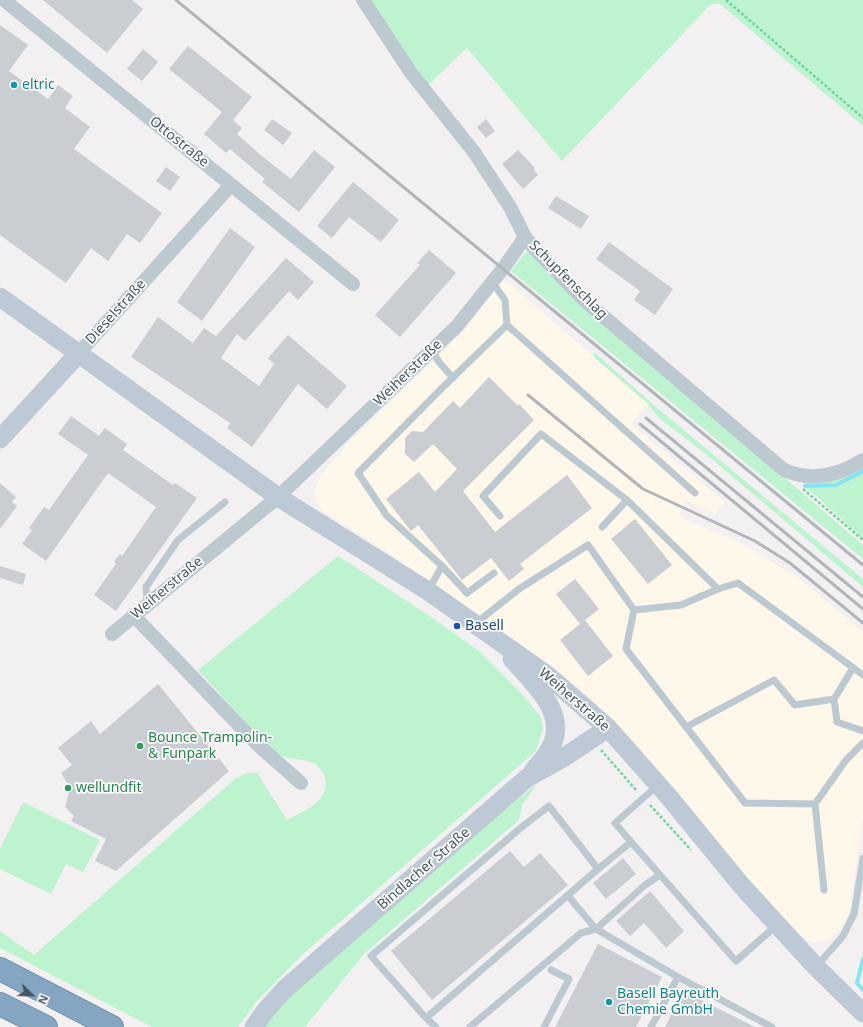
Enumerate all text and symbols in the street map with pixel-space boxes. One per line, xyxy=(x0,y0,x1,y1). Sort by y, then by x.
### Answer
place label: eltric xyxy=(22,77,55,93)
marker: eltric xyxy=(9,80,19,90)
street label: Ottostraße xyxy=(146,113,212,171)
street label: Schupfenschlag xyxy=(525,237,611,323)
street label: Dieselstraße xyxy=(82,276,150,348)
street label: Weiherstraße xyxy=(370,336,446,410)
street label: Weiherstraße xyxy=(128,553,206,623)
place label: Basell xyxy=(465,618,504,634)
marker: Basell xyxy=(452,621,462,631)
street label: Weiherstraße xyxy=(535,665,613,735)
place label: Bounce Trampolin- & Funpark xyxy=(148,730,272,762)
marker: Bounce Trampolin- & Funpark xyxy=(135,741,145,751)
place label: wellundfit xyxy=(76,780,142,796)
marker: wellundfit xyxy=(63,783,73,793)
street label: Bindlacher Straße xyxy=(374,824,474,914)
north arrow xyxy=(12,975,52,1015)
place label: Basell Bayreuth Chemie GmbH xyxy=(617,986,719,1018)
text: N xyxy=(35,993,52,1007)
marker: Basell Bayreuth Chemie GmbH xyxy=(604,997,614,1007)

